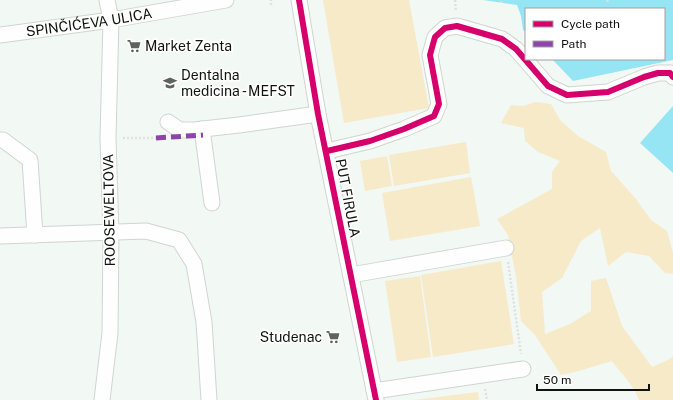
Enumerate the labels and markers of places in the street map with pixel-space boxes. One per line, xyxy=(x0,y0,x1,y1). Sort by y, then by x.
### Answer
supermarket icon: Market Zenta xyxy=(126,38,142,54)
place label: Market Zenta xyxy=(145,38,232,54)
place label: Dentalna medicina - MEFST xyxy=(181,67,295,99)
school or university icon: Dentalna medicina - MEFST xyxy=(162,75,178,91)
place label: Studenac xyxy=(260,329,322,345)
supermarket icon: Studenac xyxy=(325,329,341,345)

